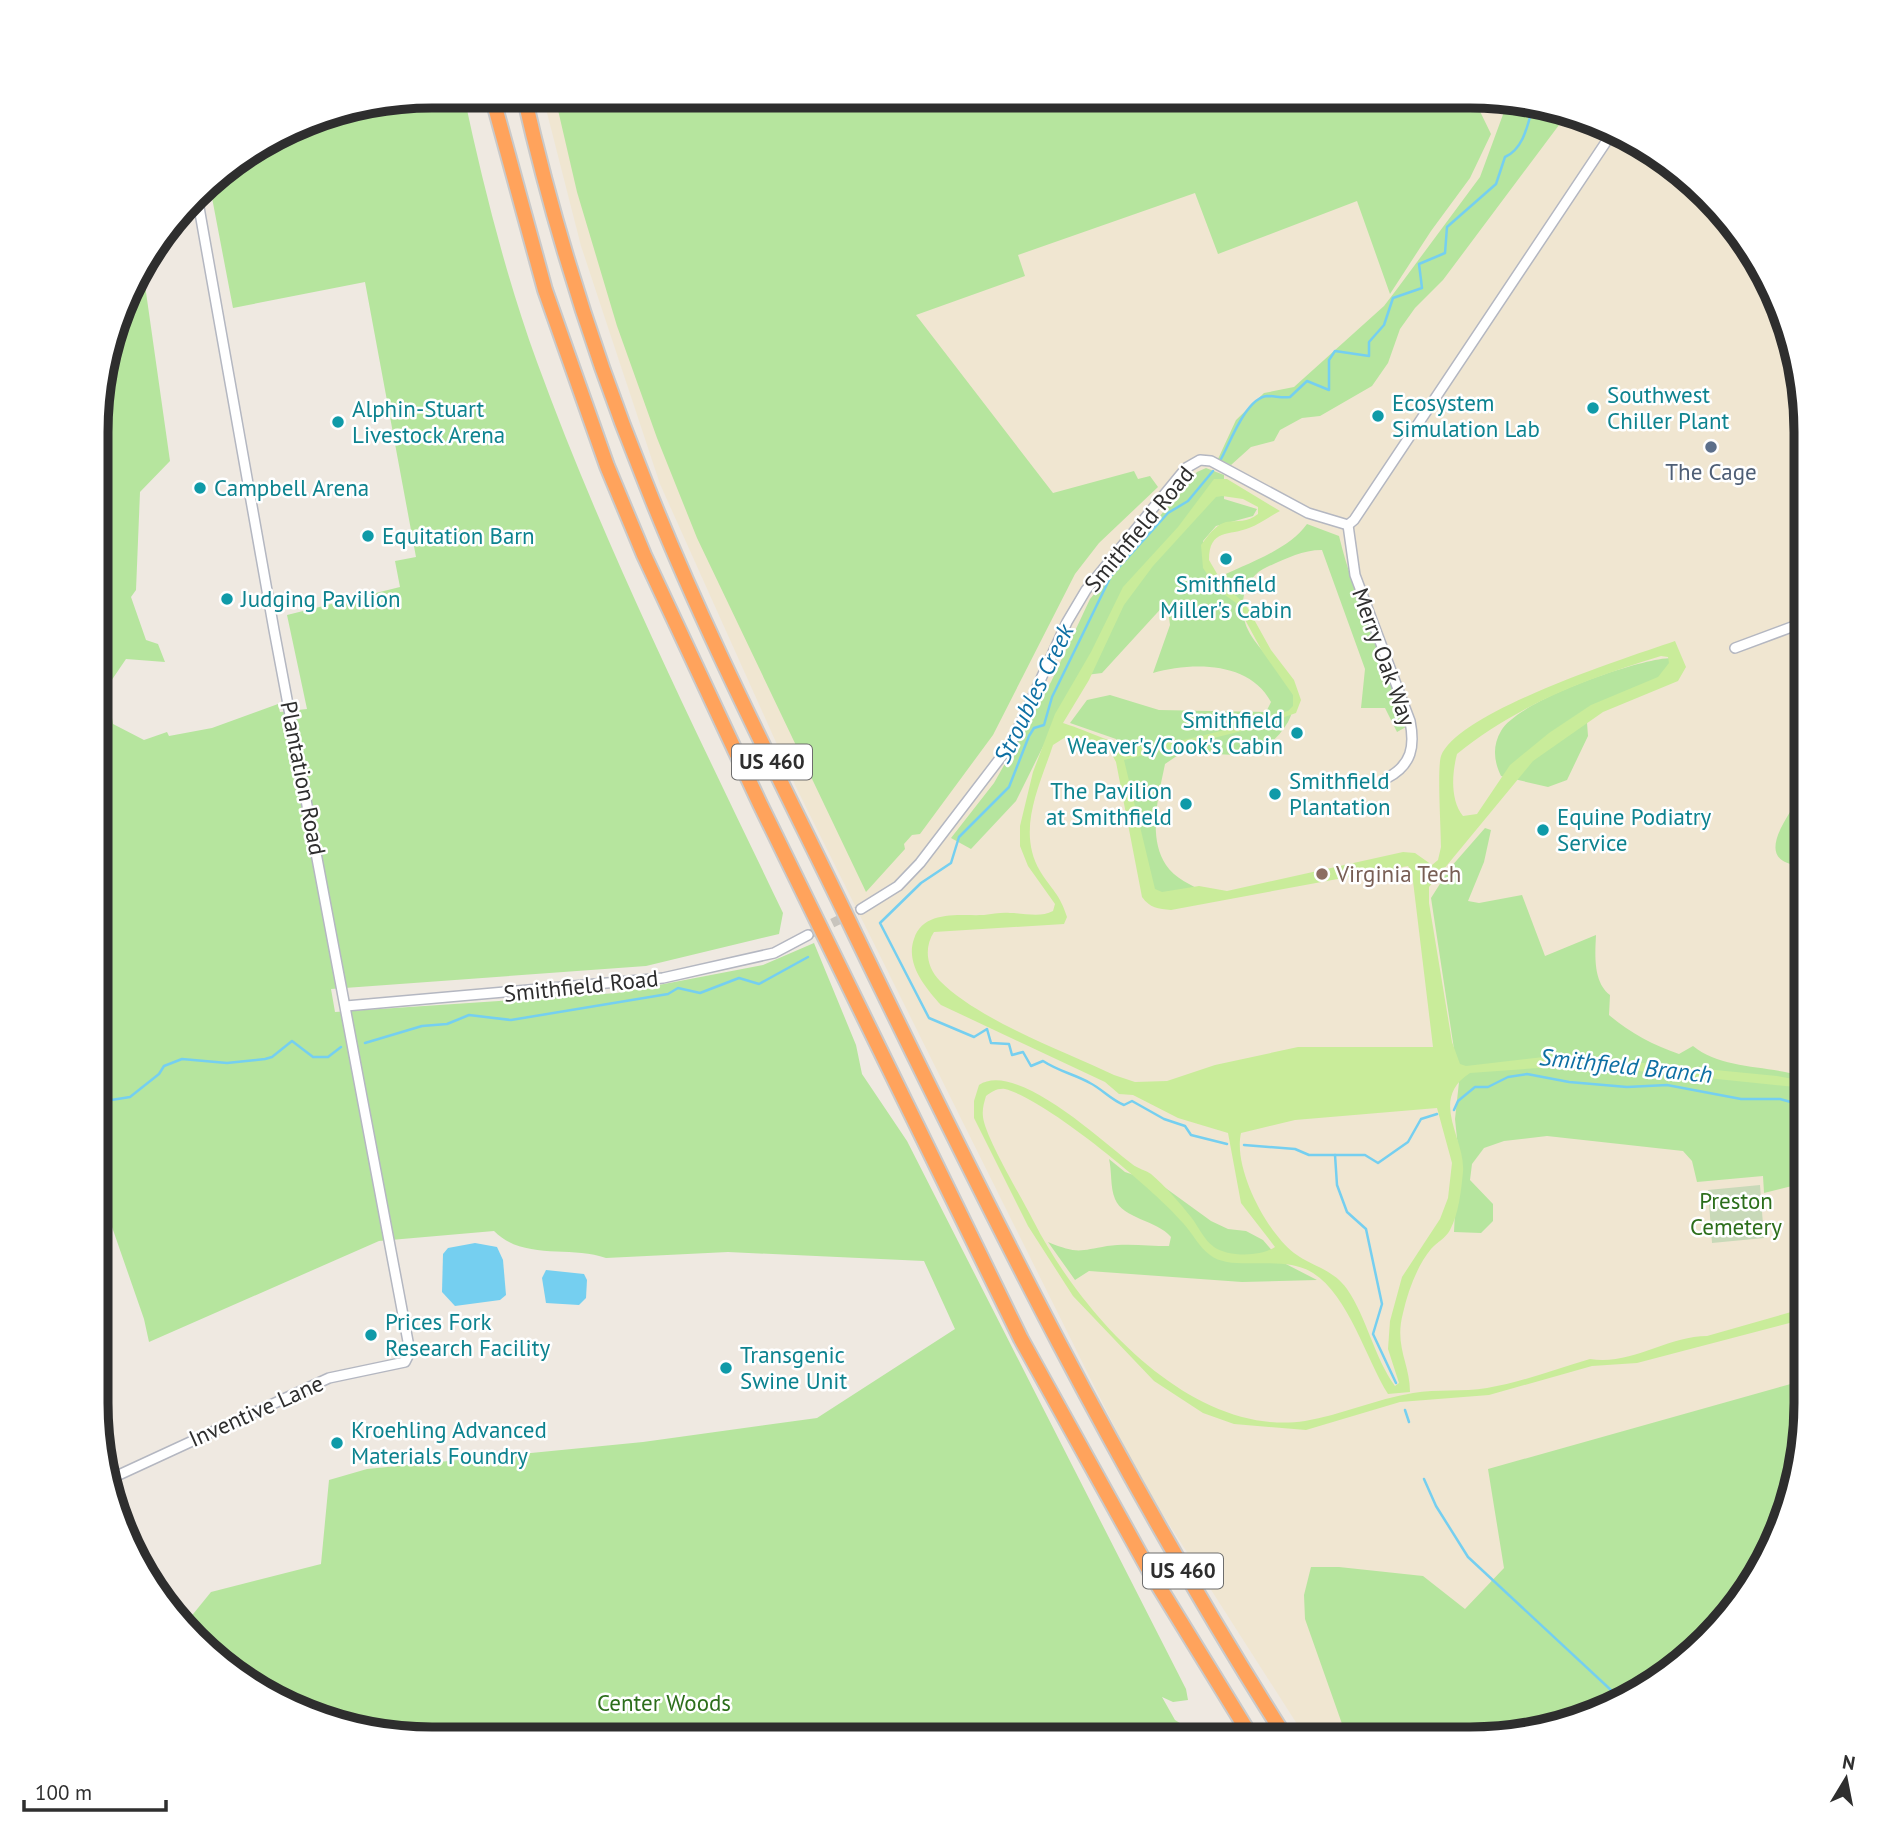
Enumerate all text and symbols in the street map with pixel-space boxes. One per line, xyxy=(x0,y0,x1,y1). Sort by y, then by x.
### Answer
place label: Southwest Chiller Plant xyxy=(1607,380,1730,435)
place label: Ecosystem Simulation Lab xyxy=(1392,388,1540,443)
place label: Alphin-Stuart Livestock Arena xyxy=(352,394,505,449)
marker: Southwest Chiller Plant xyxy=(1585,400,1601,416)
marker: Ecosystem Simulation Lab xyxy=(1370,408,1386,424)
marker: Alphin-Stuart Livestock Arena xyxy=(330,414,346,430)
marker: The Cage xyxy=(1703,439,1719,455)
place label: The Cage xyxy=(1665,457,1757,486)
street label: Smithfield Road xyxy=(1078,460,1200,598)
place label: Campbell Arena xyxy=(214,473,369,502)
marker: Campbell Arena xyxy=(192,480,208,496)
place label: Equitation Barn xyxy=(382,521,535,550)
marker: Equitation Barn xyxy=(360,528,376,544)
marker: Smithfield Miller's Cabin xyxy=(1218,551,1234,567)
place label: Smithfield Miller's Cabin xyxy=(1160,569,1292,624)
place label: Judging Pavilion xyxy=(240,584,401,613)
street label: Merry Oak Way xyxy=(1346,584,1423,730)
marker: Judging Pavilion xyxy=(219,591,235,607)
water label: Stroubles Creek xyxy=(987,618,1081,768)
street label: Plantation Road xyxy=(274,698,333,857)
place label: Smithfield Weaver's/Cook's Cabin xyxy=(1067,705,1283,760)
marker: Smithfield Weaver's/Cook's Cabin xyxy=(1289,725,1305,741)
road number: US 460 xyxy=(732,744,812,780)
place label: Smithfield Plantation xyxy=(1289,766,1391,821)
place label: The Pavilion at Smithfield xyxy=(1046,776,1172,831)
marker: Smithfield Plantation xyxy=(1267,786,1283,802)
marker: The Pavilion at Smithfield xyxy=(1178,796,1194,812)
place label: Equine Podiatry Service xyxy=(1557,802,1712,857)
marker: Equine Podiatry Service xyxy=(1535,822,1551,838)
place label: Virginia Tech xyxy=(1335,859,1461,888)
marker: Virginia Tech xyxy=(1314,866,1330,882)
street label: Smithfield Road xyxy=(502,963,660,1008)
water label: Smithfield Branch xyxy=(1538,1041,1714,1090)
park label: Preston Cemetery xyxy=(1690,1186,1782,1241)
place label: Prices Fork Research Facility xyxy=(385,1307,550,1362)
marker: Prices Fork Research Facility xyxy=(363,1327,379,1343)
place label: Transgenic Swine Unit xyxy=(740,1340,847,1395)
marker: Transgenic Swine Unit xyxy=(718,1360,734,1376)
street label: Inventive Lane xyxy=(184,1368,328,1453)
place label: Kroehling Advanced Materials Foundry xyxy=(351,1415,547,1470)
marker: Kroehling Advanced Materials Foundry xyxy=(329,1435,345,1451)
road number: US 460 xyxy=(1143,1554,1223,1588)
park label: Center Woods xyxy=(597,1688,731,1717)
north arrow xyxy=(1811,1744,1881,1814)
text: N xyxy=(1841,1749,1857,1775)
scale bar xyxy=(24,1769,166,1813)
text: 100 m xyxy=(35,1779,92,1806)

